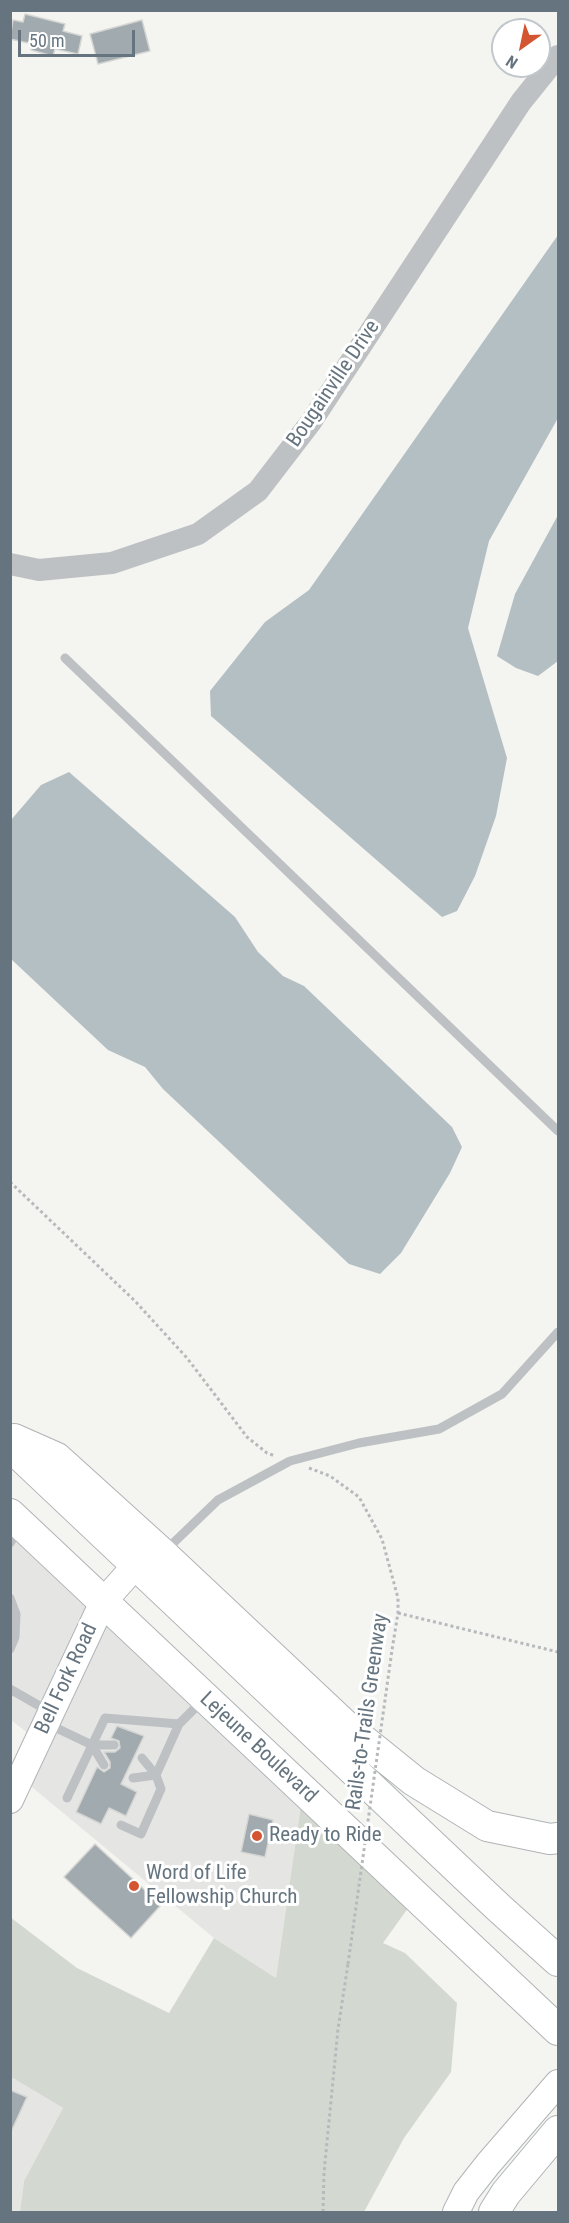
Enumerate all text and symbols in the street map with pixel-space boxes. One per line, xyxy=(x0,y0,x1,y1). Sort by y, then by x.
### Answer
scale bar xyxy=(21,18,138,56)
north arrow xyxy=(491,18,551,78)
text: 50 m xyxy=(29,30,64,51)
text: N xyxy=(503,51,521,72)
street label: Bougainville Drive xyxy=(282,316,386,452)
street label: Rails-to-Trails Greenway xyxy=(342,1612,394,1812)
street label: Bell Fork Road xyxy=(30,1620,104,1738)
street label: Lejeune Boulevard xyxy=(194,1687,322,1809)
place label: Ready to Ride xyxy=(269,1823,382,1849)
marker: Ready to Ride xyxy=(250,1829,264,1843)
place label: Word of Life Fellowship Church xyxy=(146,1861,298,1911)
marker: Word of Life Fellowship Church xyxy=(127,1879,141,1893)

